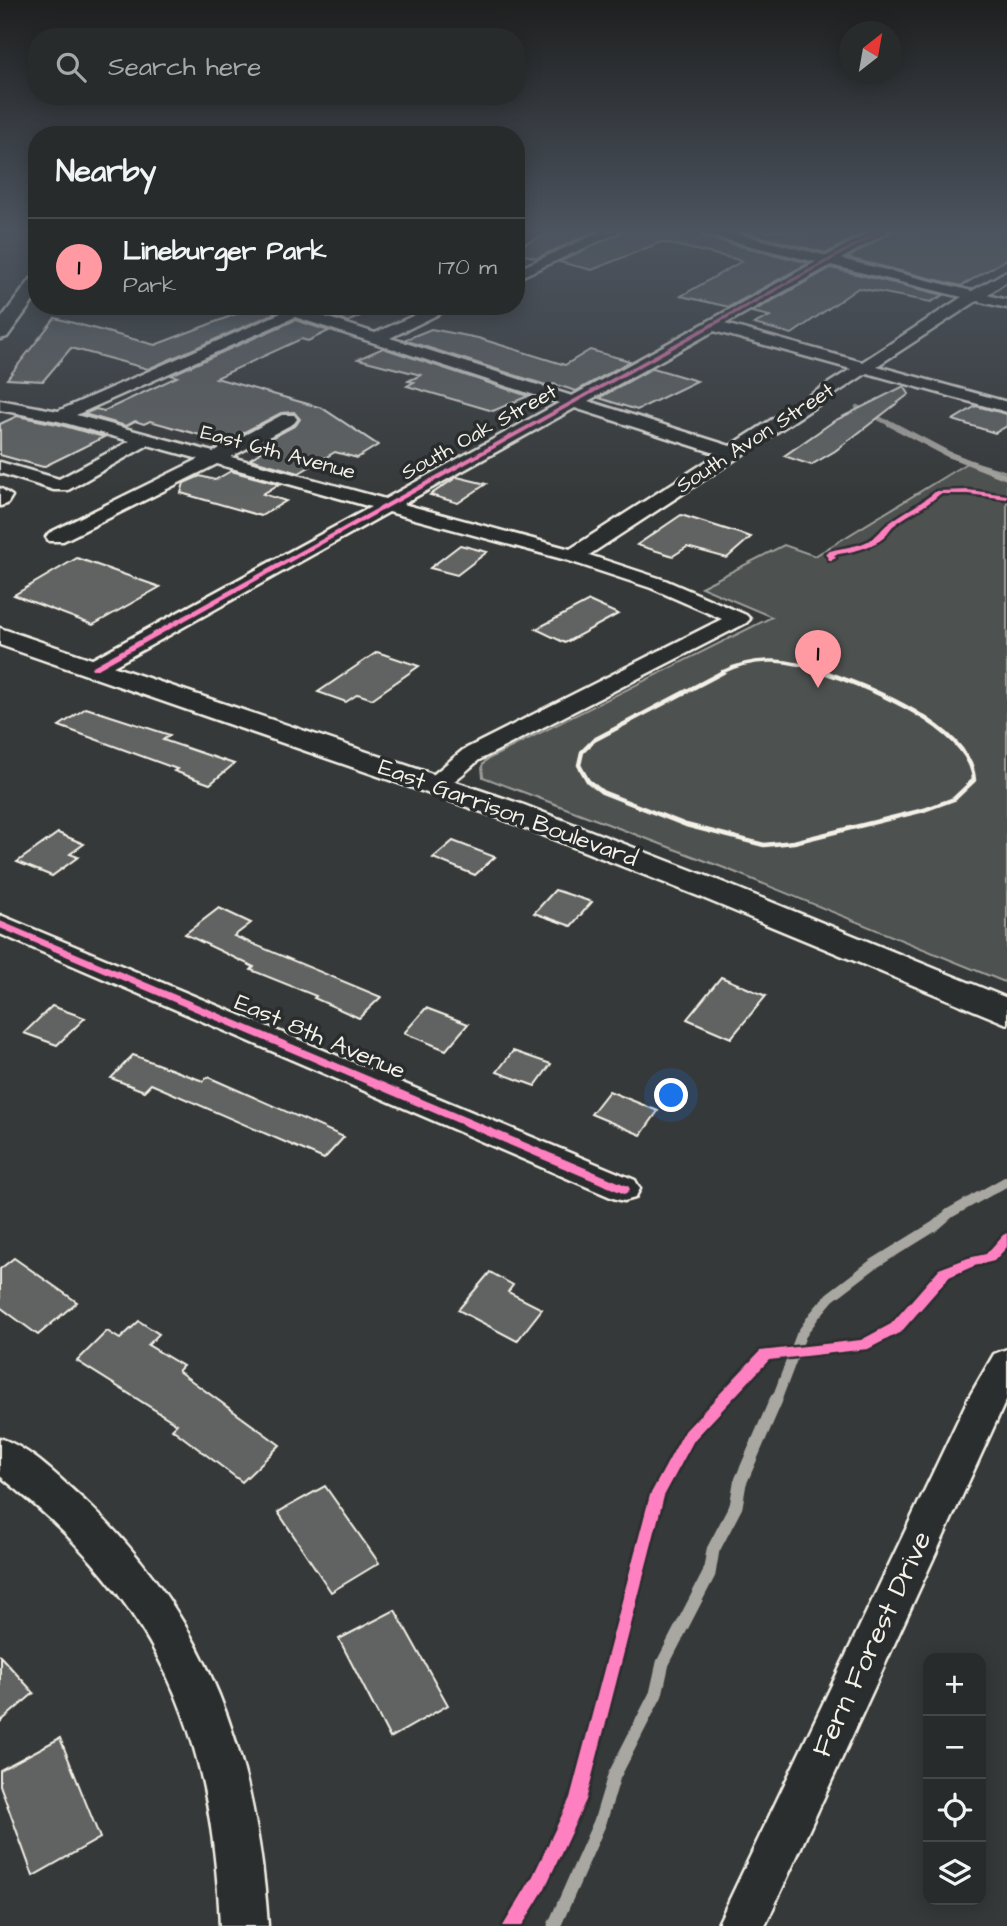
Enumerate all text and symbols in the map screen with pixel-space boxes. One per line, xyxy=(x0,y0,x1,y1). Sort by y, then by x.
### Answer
north arrow xyxy=(839,21,902,84)
search box xyxy=(28,28,525,105)
icon: search xyxy=(52,48,90,86)
text: Search here xyxy=(108,49,261,85)
text: Nearby xyxy=(56,151,156,193)
text: Lineburger Park xyxy=(123,233,327,269)
text: 1 xyxy=(78,251,80,283)
text: 170 m xyxy=(438,251,497,283)
text: Park xyxy=(123,269,176,301)
street label: South Avon Street xyxy=(670,376,840,500)
street label: South Oak Street xyxy=(396,377,563,487)
street label: East 6th Avenue xyxy=(197,417,359,487)
pin: 1 xyxy=(795,630,841,688)
street label: East Garrison Boulevard xyxy=(374,750,642,876)
street label: East 8th Avenue xyxy=(229,986,411,1088)
your location xyxy=(654,1078,688,1112)
street label: Fern Forest Drive xyxy=(803,1525,941,1763)
map controls xyxy=(923,1653,986,1905)
button: + xyxy=(923,1653,986,1716)
button: − xyxy=(923,1716,986,1779)
button: locate xyxy=(923,1779,986,1842)
button: layers xyxy=(923,1842,986,1905)

